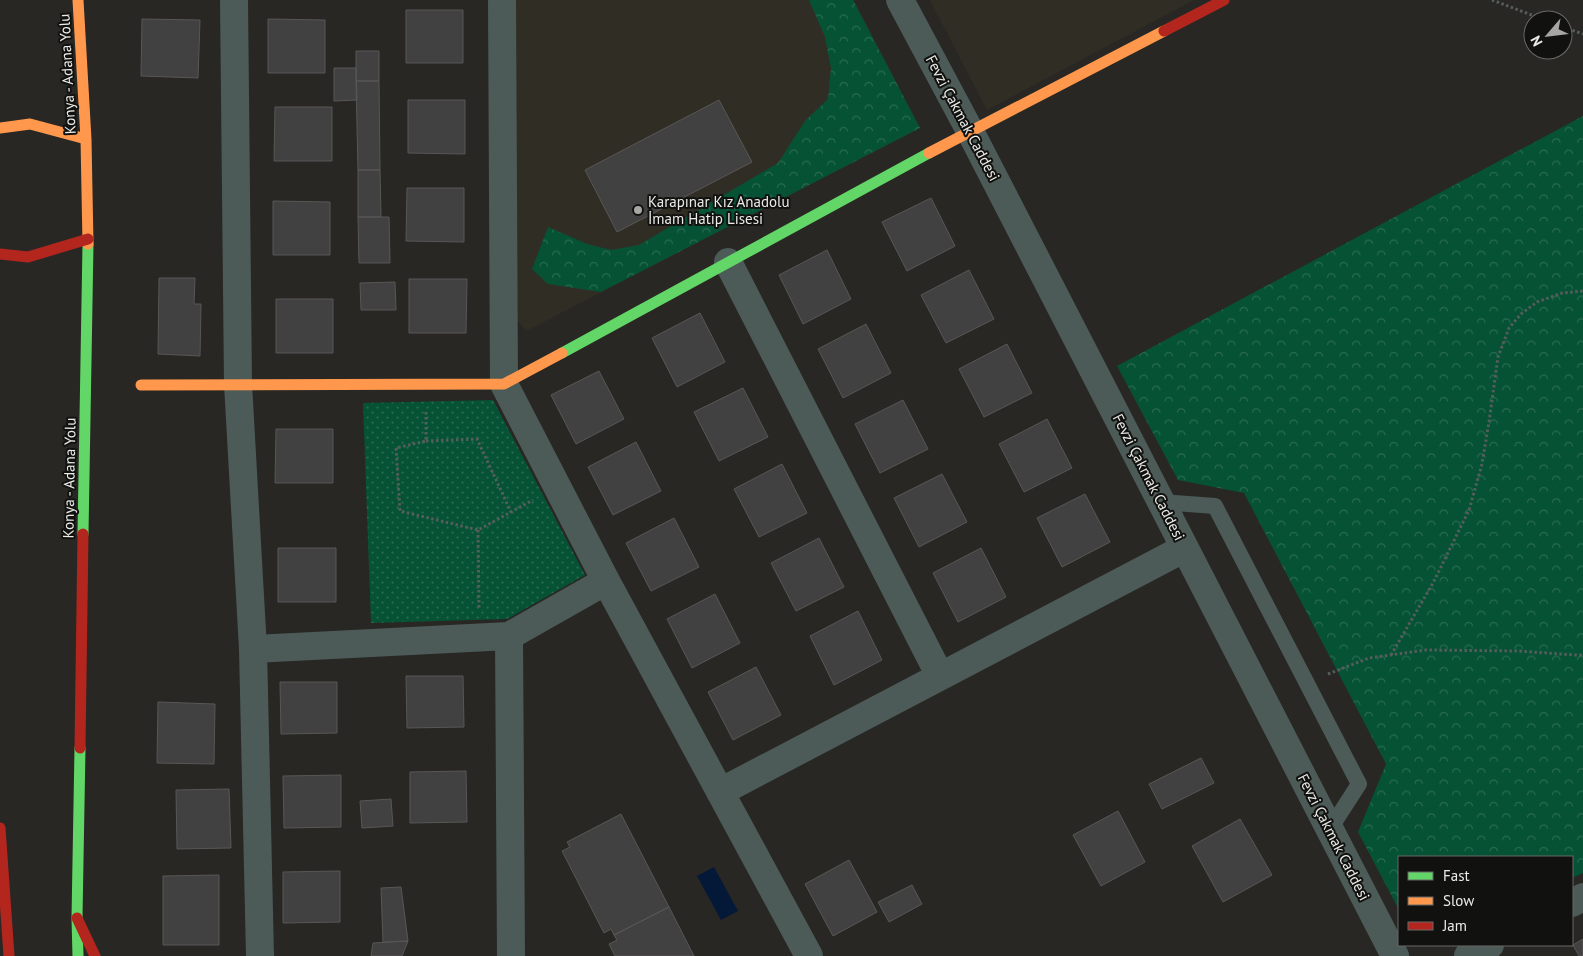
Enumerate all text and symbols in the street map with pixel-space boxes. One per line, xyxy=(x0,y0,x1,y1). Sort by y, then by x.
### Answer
north arrow xyxy=(1523,10,1573,60)
street label: Konya - Adana Yolu xyxy=(54,13,80,135)
text: N xyxy=(1526,33,1547,49)
street label: Fevzi Çakmak Caddesi xyxy=(922,52,1004,184)
place label: Karapınar Kız Anadolu İmam Hatip Lisesi xyxy=(648,192,790,228)
marker: Karapınar Kız Anadolu İmam Hatip Lisesi xyxy=(632,204,644,216)
street label: Fevzi Çakmak Caddesi xyxy=(1109,410,1189,544)
street label: Konya - Adana Yolu xyxy=(58,417,80,539)
street label: Fevzi Çakmak Caddesi xyxy=(1294,770,1374,904)
legend xyxy=(1398,856,1573,946)
text: Fast xyxy=(1443,866,1470,885)
text: Slow xyxy=(1443,891,1474,910)
text: Jam xyxy=(1442,916,1467,935)

